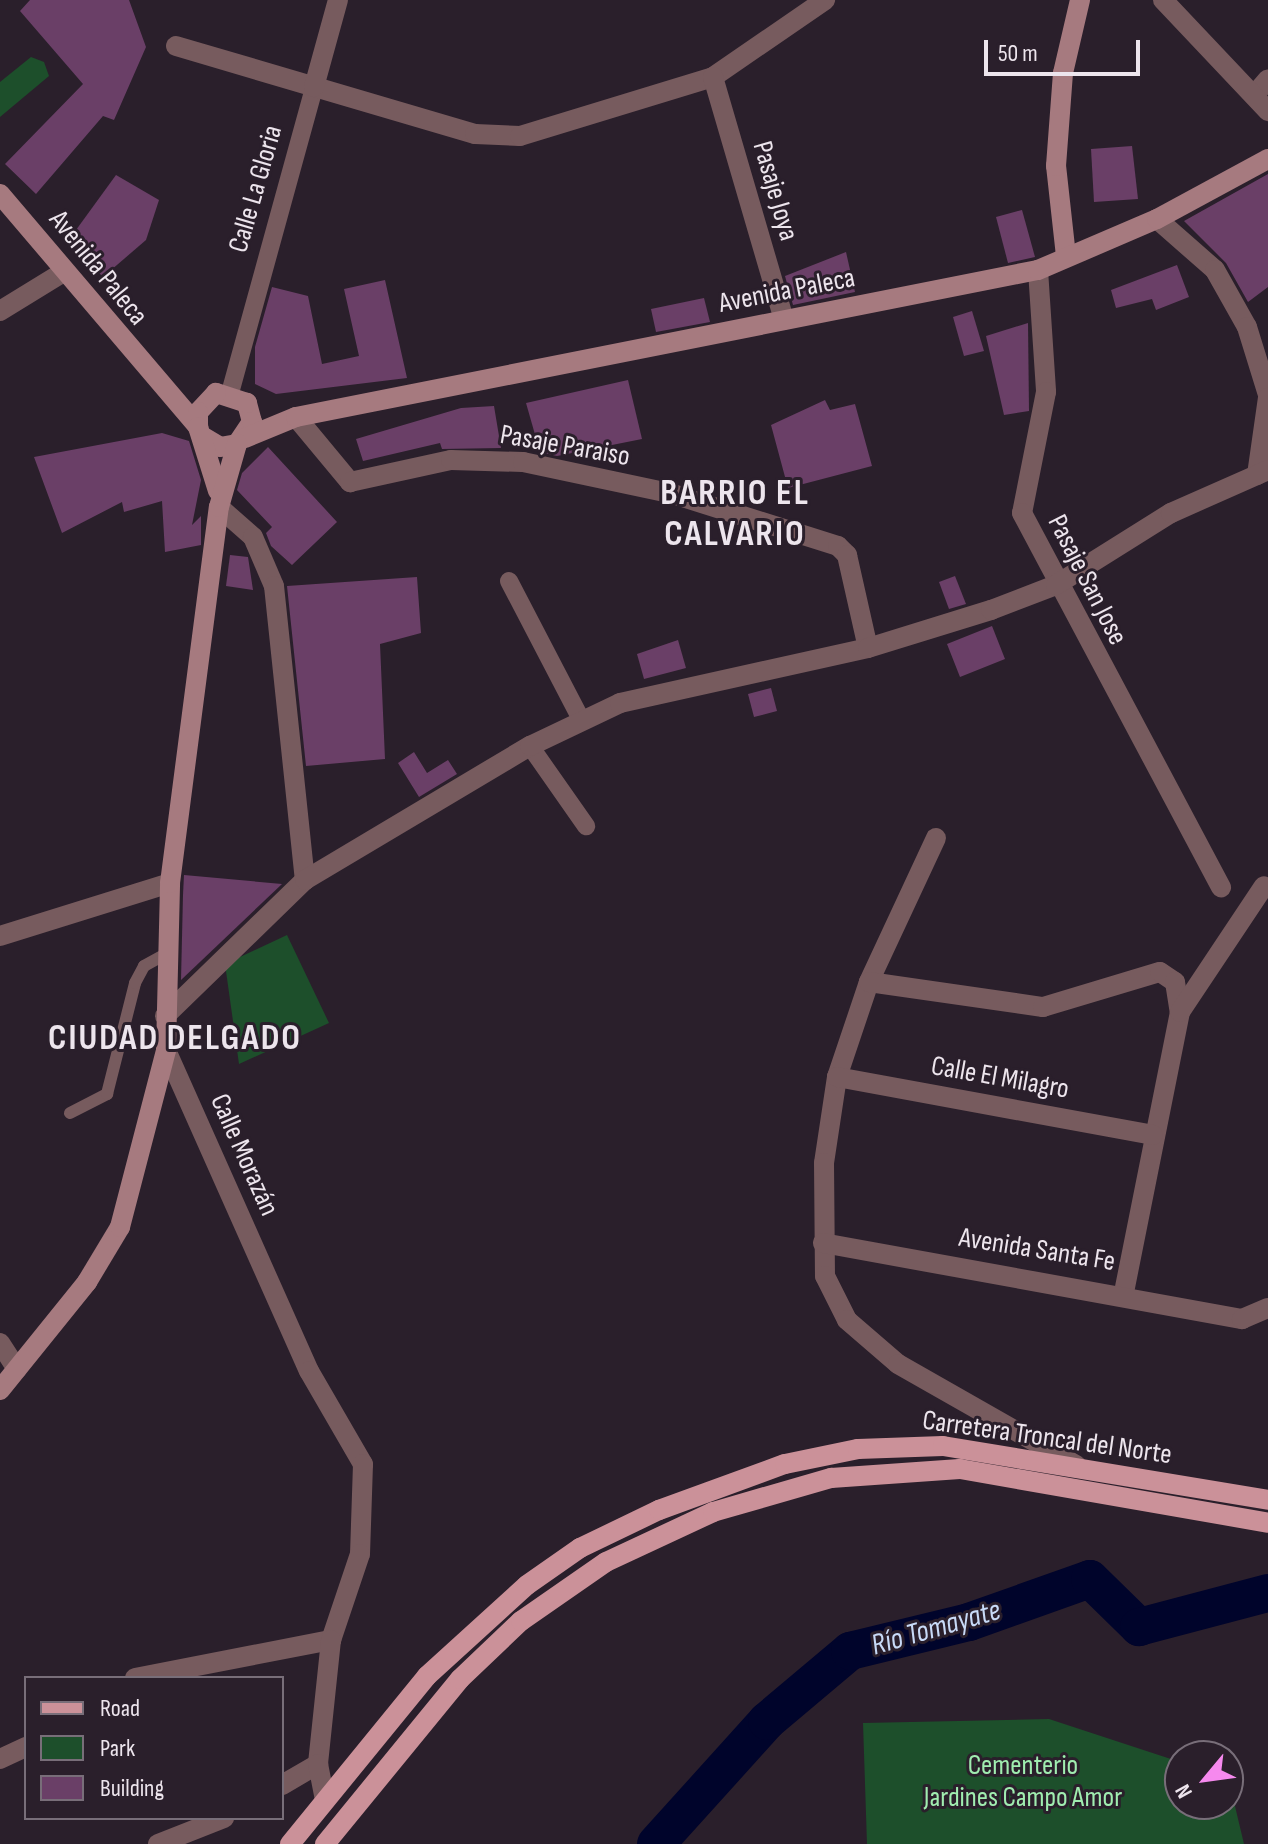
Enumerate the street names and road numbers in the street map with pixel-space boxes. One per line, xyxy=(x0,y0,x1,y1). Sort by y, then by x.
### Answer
street label: Calle La Gloria xyxy=(222,122,290,256)
street label: Pasaje Joya xyxy=(745,137,805,245)
street label: Avenida Paleca xyxy=(42,204,154,332)
street label: Avenida Paleca xyxy=(716,261,858,321)
street label: Pasaje Paraiso xyxy=(498,418,632,474)
street label: Pasaje San Jose xyxy=(1040,509,1134,651)
street label: Calle El Milagro xyxy=(928,1049,1072,1107)
street label: Calle Morazán xyxy=(202,1089,286,1221)
street label: Avenida Santa Fe xyxy=(957,1221,1117,1279)
street label: Carretera Troncal del Norte xyxy=(920,1404,1174,1472)

